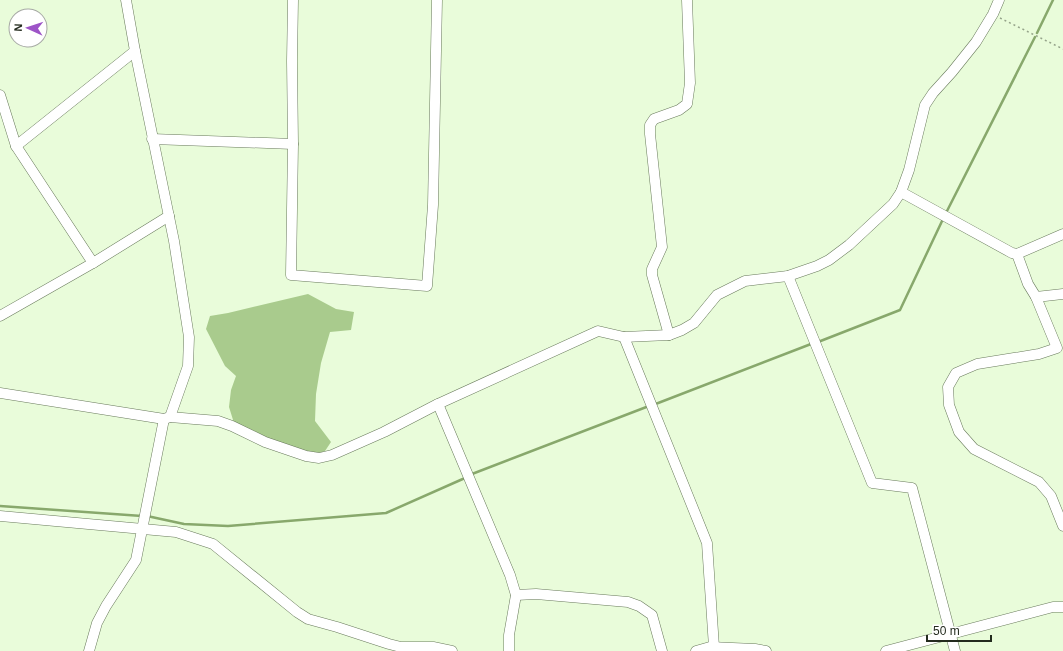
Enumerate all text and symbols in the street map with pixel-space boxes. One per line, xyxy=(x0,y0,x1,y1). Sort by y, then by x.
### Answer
north arrow xyxy=(8,8,48,48)
text: N xyxy=(12,23,24,32)
scale bar xyxy=(927,617,991,643)
text: 50 m xyxy=(933,624,960,638)

